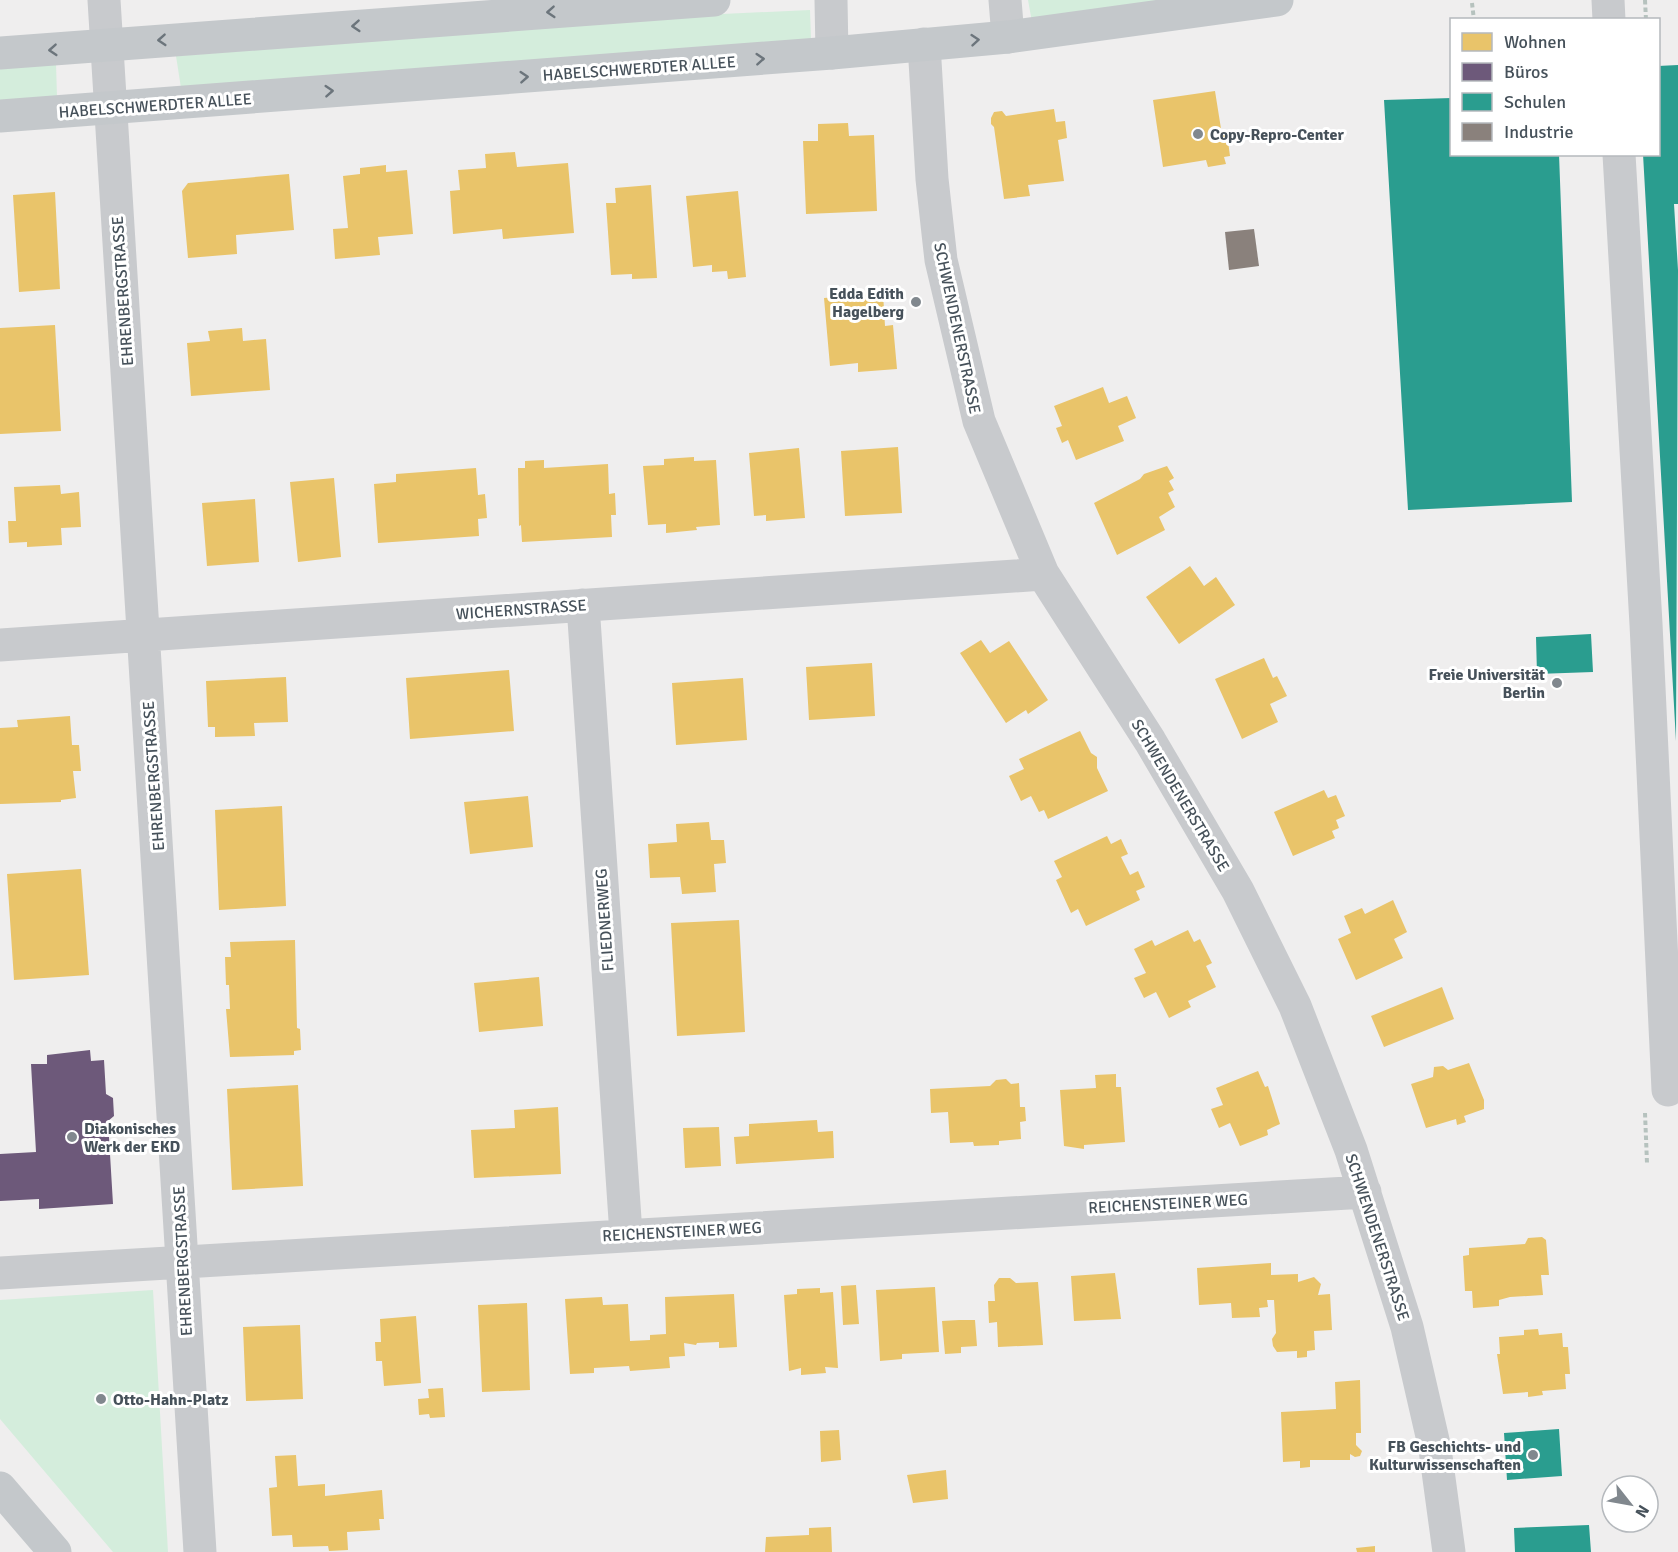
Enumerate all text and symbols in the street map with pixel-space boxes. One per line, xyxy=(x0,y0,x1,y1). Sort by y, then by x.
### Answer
one-way arrow xyxy=(546,5,555,18)
legend xyxy=(1450,18,1660,156)
one-way arrow xyxy=(352,19,361,32)
text: Wohnen xyxy=(1504,31,1566,53)
one-way arrow xyxy=(157,33,167,46)
one-way arrow xyxy=(970,34,980,47)
one-way arrow xyxy=(48,43,57,56)
street label: HABELSCHWERDTER ALLEE xyxy=(542,52,736,86)
one-way arrow xyxy=(755,52,764,65)
text: Büros xyxy=(1504,61,1548,83)
one-way arrow xyxy=(519,70,528,83)
one-way arrow xyxy=(325,85,334,98)
street label: HABELSCHWERDTER ALLEE xyxy=(58,89,252,123)
text: Schulen xyxy=(1504,91,1566,113)
text: Industrie xyxy=(1504,121,1574,143)
place label: Copy-Repro-Center xyxy=(1210,125,1344,145)
marker: Copy-Repro-Center xyxy=(1191,127,1205,141)
street label: EHRENBERGSTRASSE xyxy=(108,215,138,367)
street label: SCHWENDENERSTRASSE xyxy=(929,241,985,416)
place label: Edda Edith Hagelberg xyxy=(829,284,904,322)
marker: Edda Edith Hagelberg xyxy=(909,295,923,309)
street label: WICHERNSTRASSE xyxy=(455,595,587,625)
place label: Freie Universität Berlin xyxy=(1429,665,1545,703)
marker: Freie Universität Berlin xyxy=(1550,676,1564,690)
street label: EHRENBERGSTRASSE xyxy=(139,700,169,852)
street label: SCHWENDENERSTRASSE xyxy=(1127,716,1234,875)
street label: FLIEDNERWEG xyxy=(591,868,619,972)
place label: Diakonisches Werk der EKD xyxy=(84,1119,181,1157)
marker: Diakonisches Werk der EKD xyxy=(65,1130,79,1144)
street label: SCHWENDENERSTRASSE xyxy=(1341,1151,1413,1323)
street label: EHRENBERGSTRASSE xyxy=(169,1185,197,1337)
street label: REICHENSTEINER WEG xyxy=(1088,1190,1248,1218)
street label: REICHENSTEINER WEG xyxy=(602,1218,762,1246)
place label: Otto-Hahn-Platz xyxy=(113,1390,229,1410)
marker: Otto-Hahn-Platz xyxy=(94,1392,108,1406)
place label: FB Geschichts- und Kulturwissenschaften xyxy=(1369,1437,1521,1475)
marker: FB Geschichts- und Kulturwissenschaften xyxy=(1526,1448,1540,1462)
north arrow xyxy=(1600,1474,1660,1534)
text: N xyxy=(1631,1501,1653,1521)

